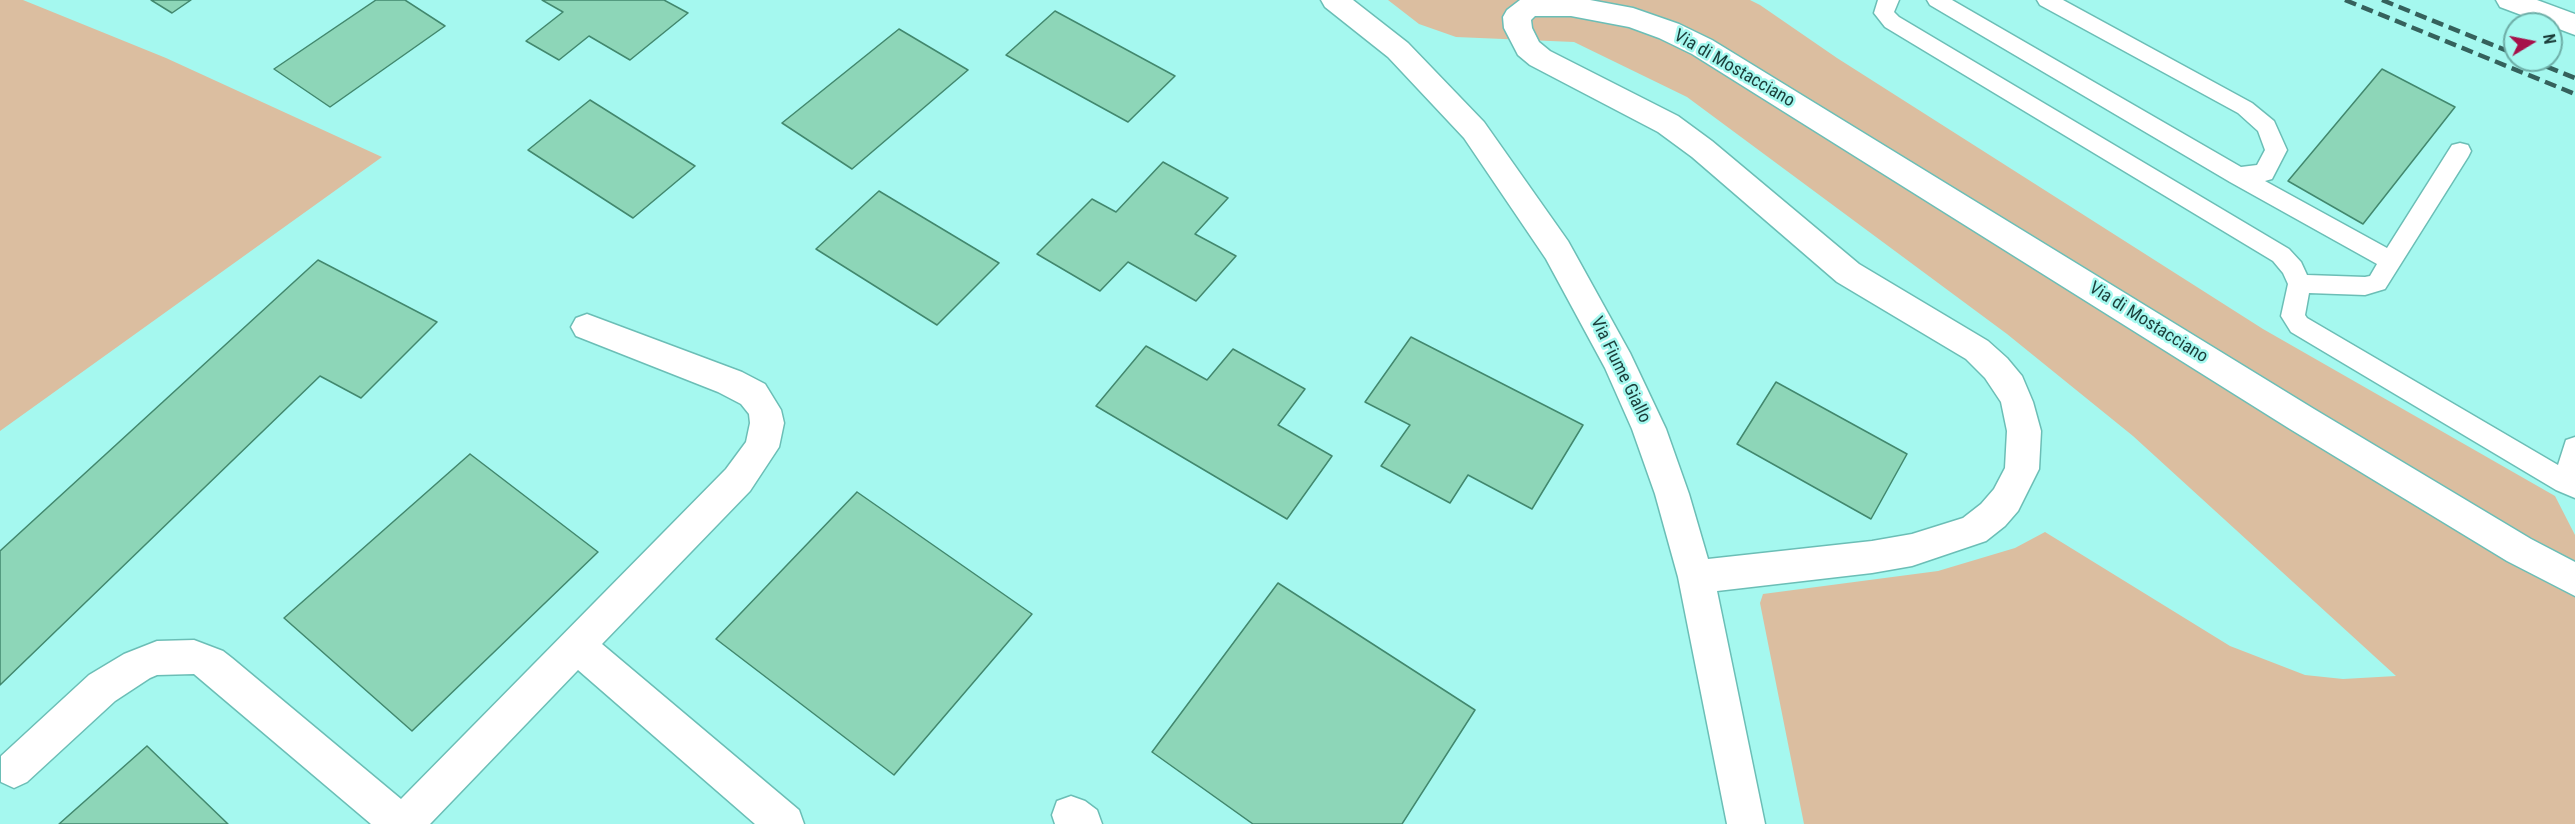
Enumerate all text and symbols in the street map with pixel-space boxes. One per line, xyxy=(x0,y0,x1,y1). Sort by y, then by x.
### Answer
north arrow xyxy=(2503,12,2563,72)
street label: Via di Mostacciano xyxy=(1670,26,1798,112)
text: N xyxy=(2539,33,2559,46)
street label: Via di Mostacciano xyxy=(2085,278,2211,368)
street label: Via Fiume Giallo xyxy=(1585,313,1655,427)

